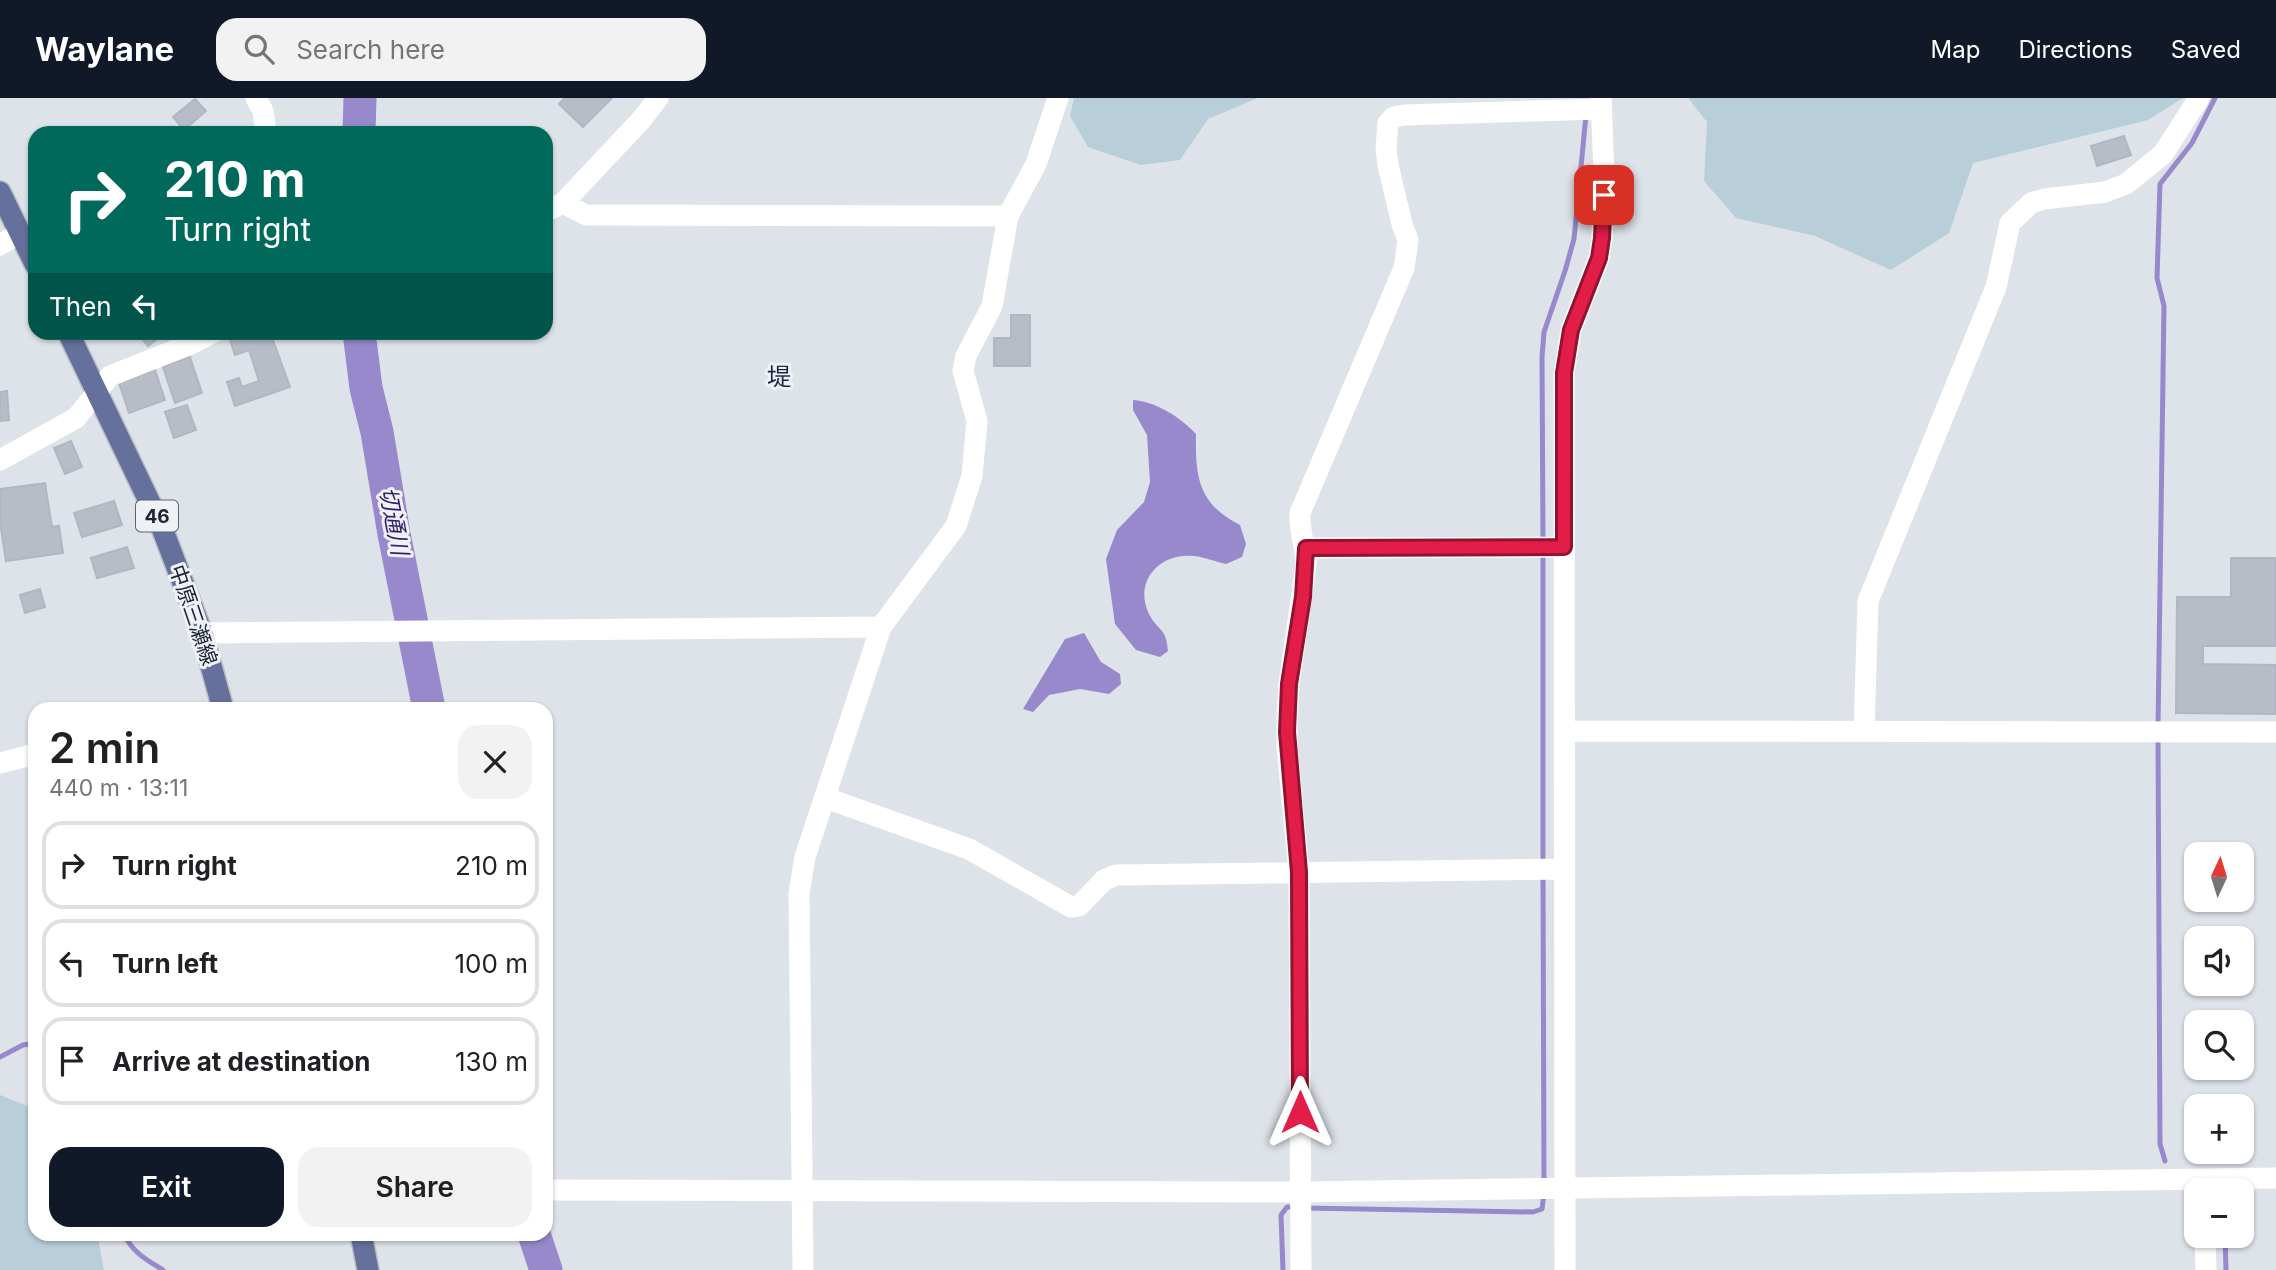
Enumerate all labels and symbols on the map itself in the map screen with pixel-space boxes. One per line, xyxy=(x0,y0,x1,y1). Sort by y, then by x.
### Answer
pin xyxy=(1574,165,1634,225)
district label: 堤 xyxy=(767,362,791,391)
water label: 切通川 xyxy=(374,484,415,560)
road number: 46 xyxy=(136,500,178,532)
street label: 中原三瀬線 xyxy=(165,561,222,669)
north arrow xyxy=(2184,842,2254,912)
position arrow xyxy=(1263,1075,1337,1149)

